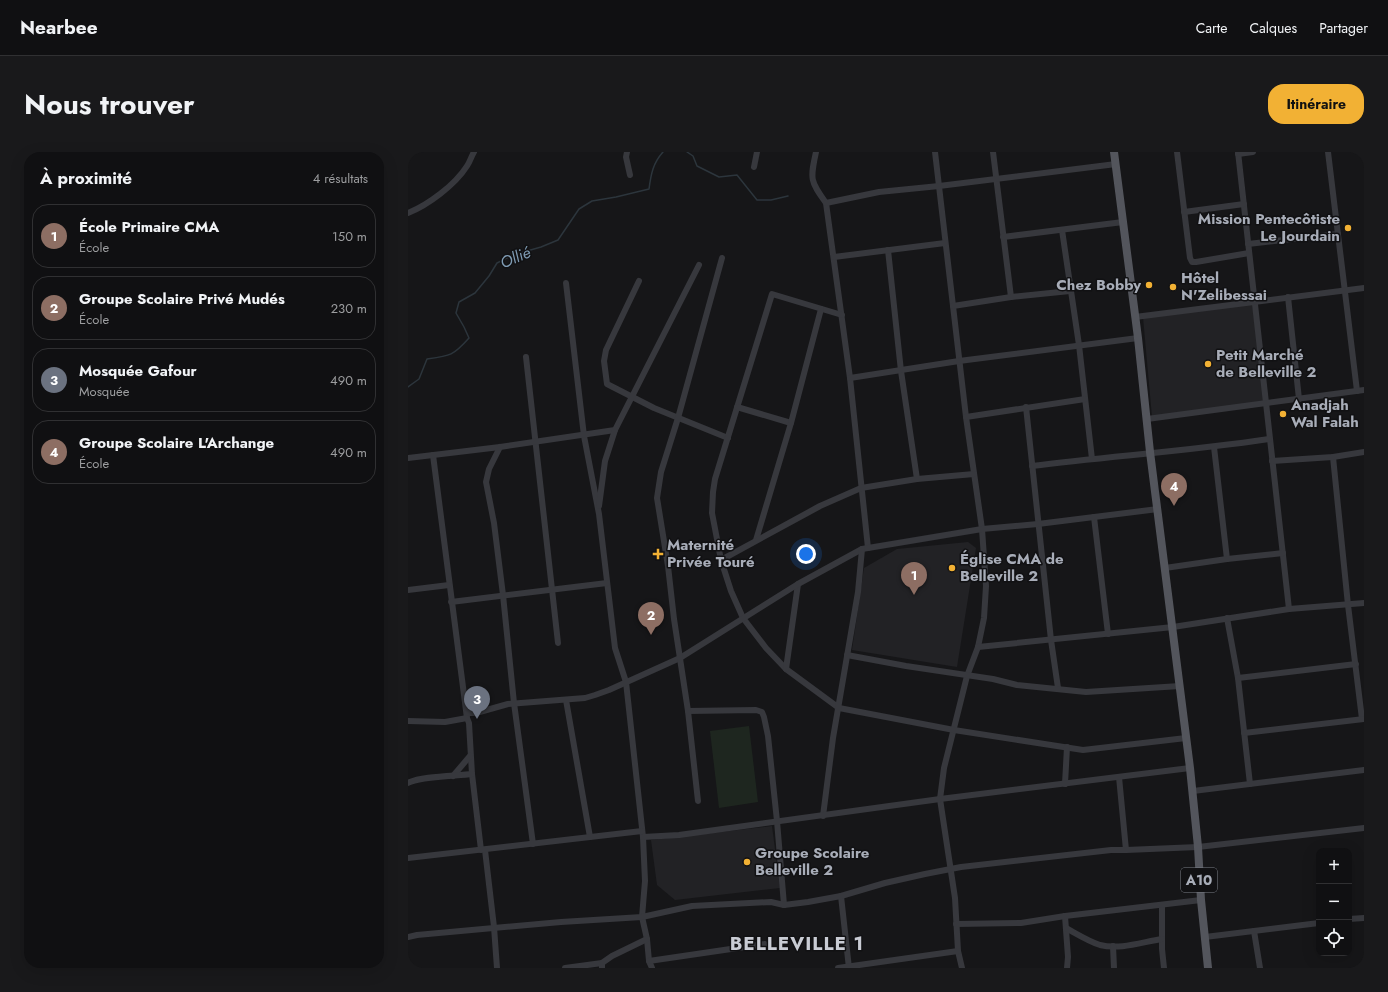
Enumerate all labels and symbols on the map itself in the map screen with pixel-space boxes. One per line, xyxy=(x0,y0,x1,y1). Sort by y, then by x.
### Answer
place label: Mission Pentecôtiste Le Jourdain xyxy=(1198,208,1340,247)
marker: Mission Pentecôtiste Le Jourdain xyxy=(1343,223,1353,233)
water label: Ollié xyxy=(496,240,535,274)
place label: Hôtel N'Zelibessai xyxy=(1181,267,1267,306)
place label: Chez Bobby xyxy=(1056,274,1141,296)
marker: Chez Bobby xyxy=(1144,280,1154,290)
marker: Hôtel N'Zelibessai xyxy=(1168,282,1178,292)
place label: Petit Marché de Belleville 2 xyxy=(1216,344,1317,383)
marker: Petit Marché de Belleville 2 xyxy=(1203,359,1213,369)
place label: Anadjah Wal Falah xyxy=(1290,394,1359,433)
marker: Anadjah Wal Falah xyxy=(1278,409,1288,419)
pin: 4 xyxy=(1161,473,1187,506)
place label: Maternité Privée Touré xyxy=(667,534,755,573)
your location xyxy=(796,544,816,564)
marker: Maternité Privée Touré xyxy=(652,548,664,560)
place label: Église CMA de Belleville 2 xyxy=(960,548,1064,587)
pin: 1 xyxy=(901,562,927,595)
marker: Église CMA de Belleville 2 xyxy=(947,563,957,573)
pin: 2 xyxy=(638,602,664,635)
pin: 3 xyxy=(464,686,490,719)
place label: Groupe Scolaire Belleville 2 xyxy=(755,842,870,881)
marker: Groupe Scolaire Belleville 2 xyxy=(742,857,752,867)
road number: A10 xyxy=(1181,868,1217,892)
district label: BELLEVILLE 1 xyxy=(730,930,864,957)

